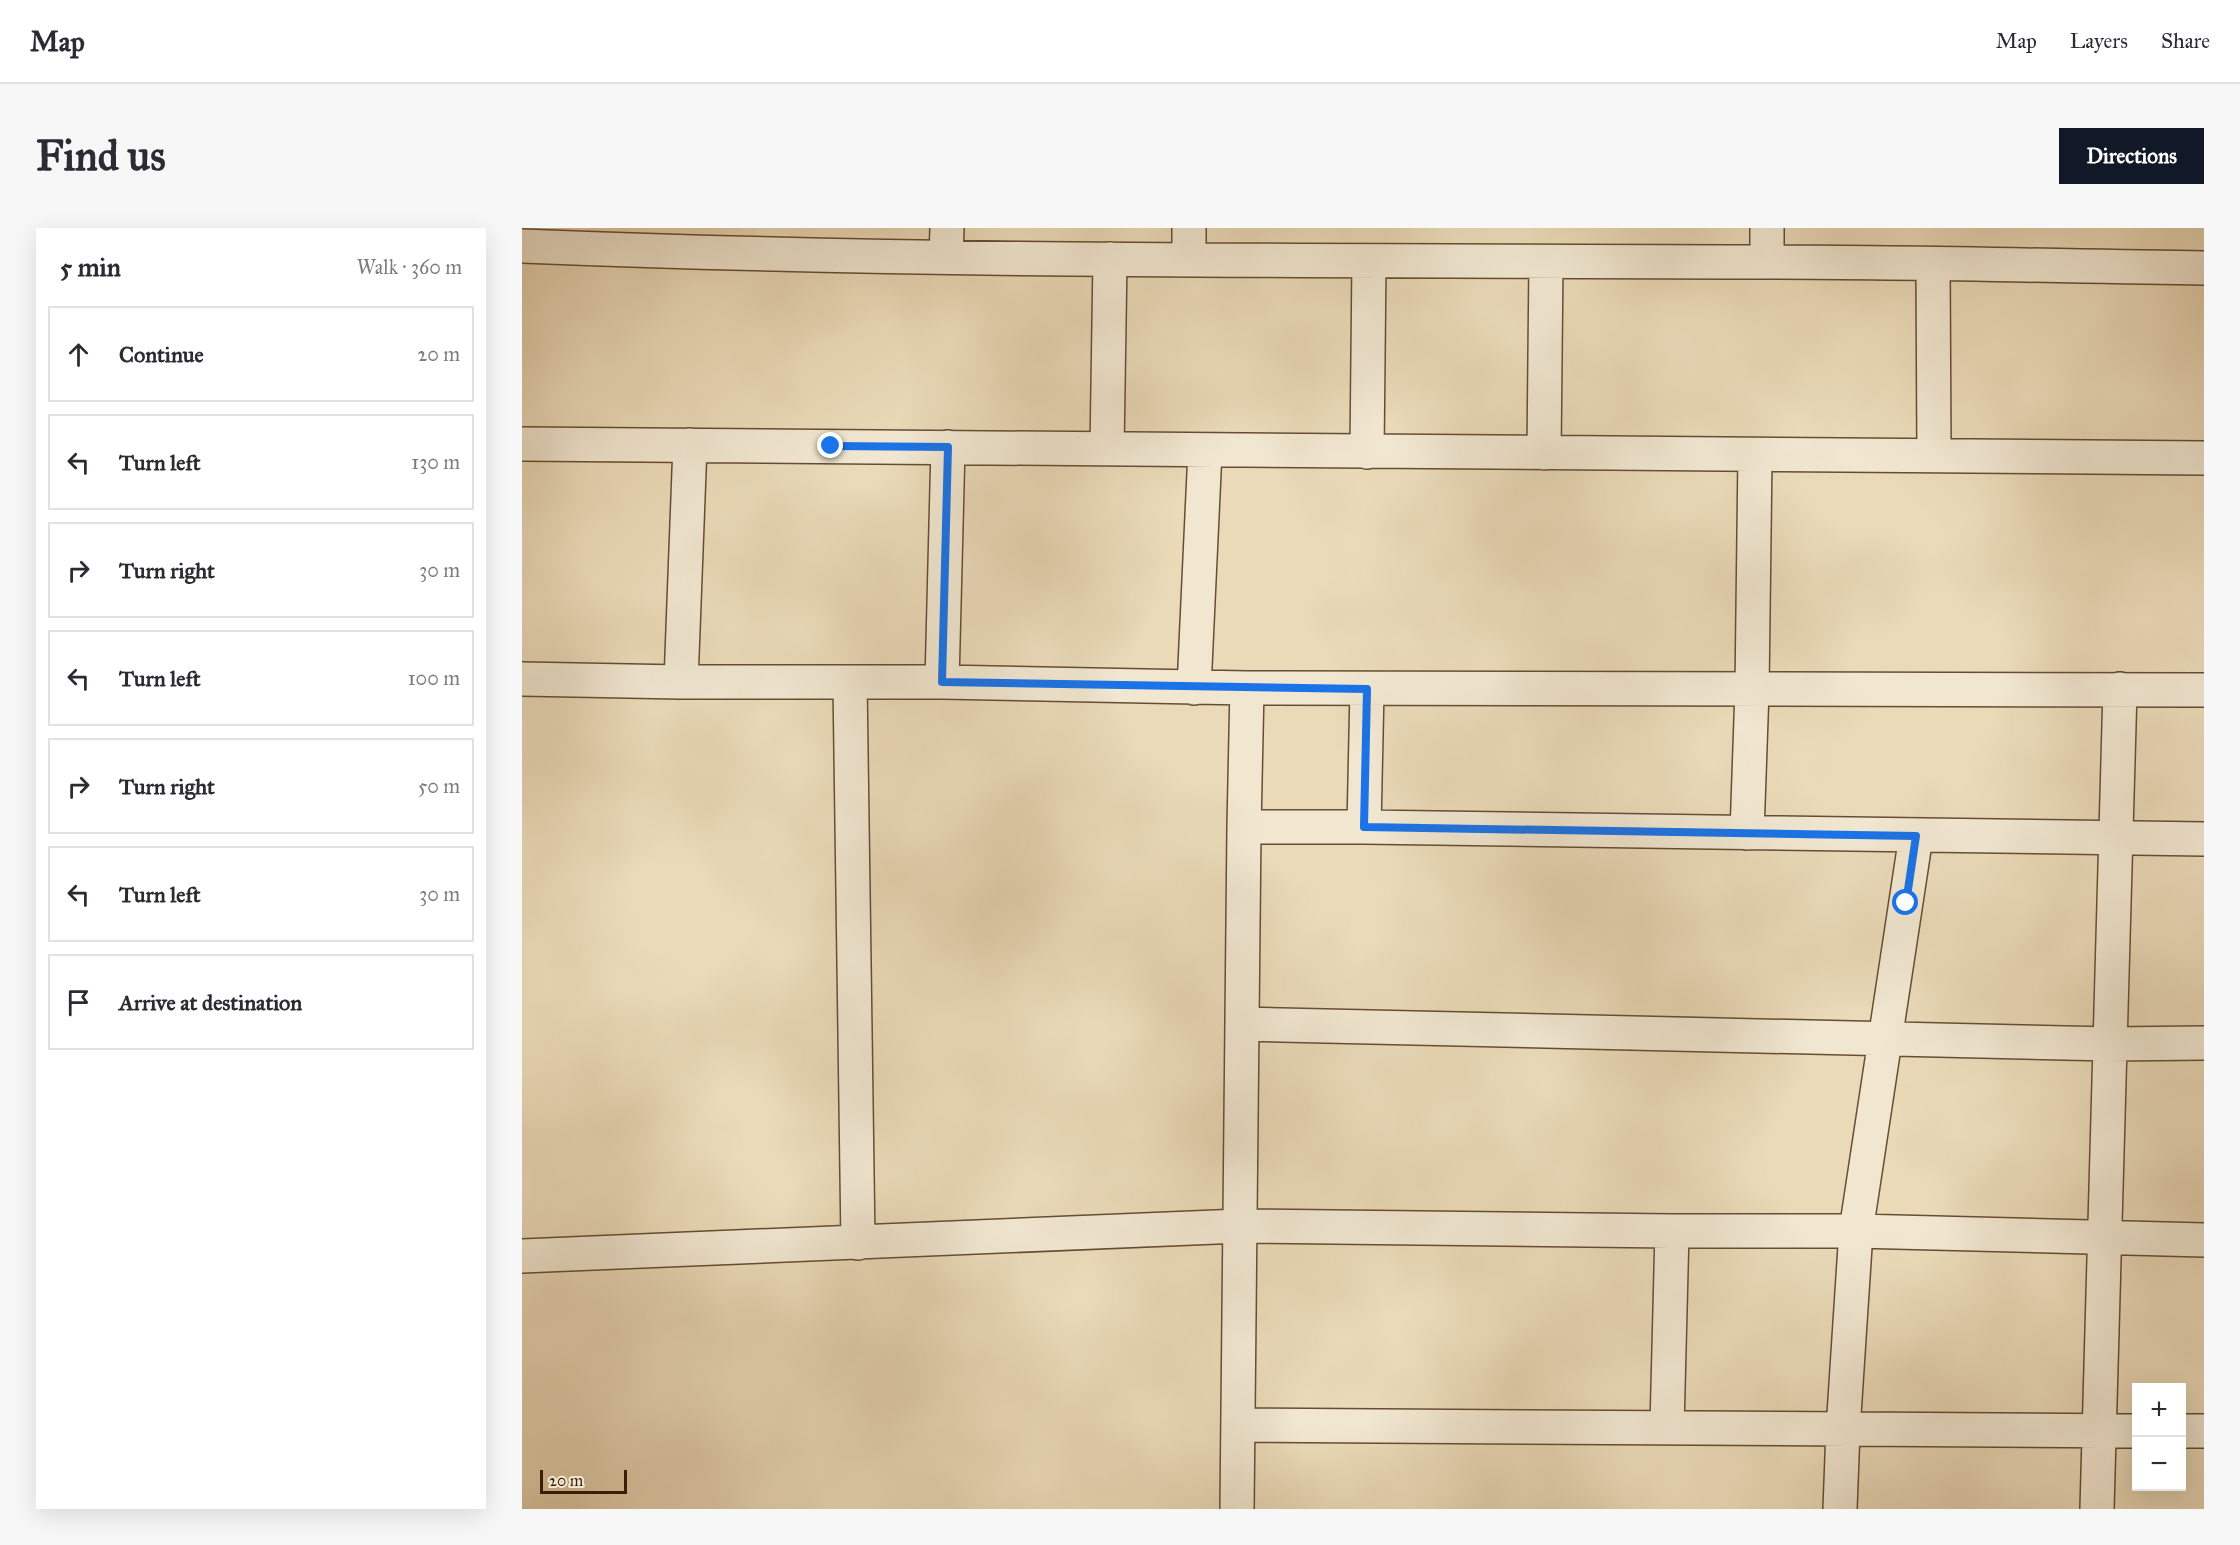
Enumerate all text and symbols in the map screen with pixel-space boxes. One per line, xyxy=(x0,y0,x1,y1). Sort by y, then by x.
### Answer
text: Map xyxy=(30,24,85,59)
text: Map xyxy=(1996,28,2037,54)
text: Layers xyxy=(2070,28,2128,54)
text: Share xyxy=(2161,28,2210,54)
button: Directions xyxy=(2059,128,2204,184)
text: Find us xyxy=(36,130,166,182)
text: 5 min xyxy=(60,251,121,283)
text: Walk · 360 m xyxy=(357,255,462,279)
icon: ahead xyxy=(62,338,95,371)
text: Continue xyxy=(119,341,204,368)
text: 20 m xyxy=(417,342,460,366)
route end xyxy=(817,432,843,458)
icon: left xyxy=(62,446,95,479)
text: Turn left xyxy=(119,449,201,476)
text: 130 m xyxy=(411,450,460,474)
icon: right xyxy=(62,554,95,587)
text: Turn right xyxy=(119,557,215,584)
text: 30 m xyxy=(419,558,460,582)
icon: left xyxy=(62,662,95,695)
text: Turn left xyxy=(119,665,201,692)
text: 100 m xyxy=(408,666,460,690)
icon: right xyxy=(62,770,95,803)
text: Turn right xyxy=(119,773,215,800)
text: 50 m xyxy=(418,774,460,798)
icon: left xyxy=(62,878,95,911)
text: Turn left xyxy=(119,881,201,908)
text: 30 m xyxy=(419,882,460,906)
route start xyxy=(1892,889,1918,915)
icon: arrive xyxy=(62,986,95,1019)
text: Arrive at destination xyxy=(119,989,302,1016)
map controls xyxy=(2132,1383,2186,1491)
button: + xyxy=(2132,1383,2186,1437)
button: − xyxy=(2132,1437,2186,1491)
scale bar xyxy=(540,1467,627,1494)
text: 20 m xyxy=(549,1471,583,1490)

